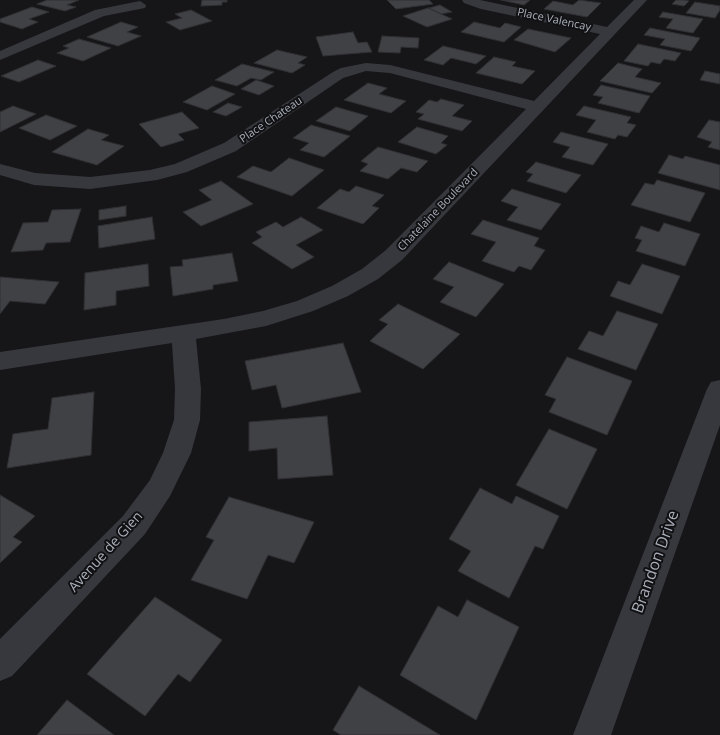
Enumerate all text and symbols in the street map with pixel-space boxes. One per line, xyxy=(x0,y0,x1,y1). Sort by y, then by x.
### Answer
street label: Place Valencay xyxy=(516,6,592,34)
street label: Place Chateau xyxy=(237,94,305,146)
street label: Chatelaine Boulevard xyxy=(395,166,481,254)
street label: Avenue de Gien xyxy=(65,508,147,596)
street label: Brandon Drive xyxy=(628,508,684,616)

